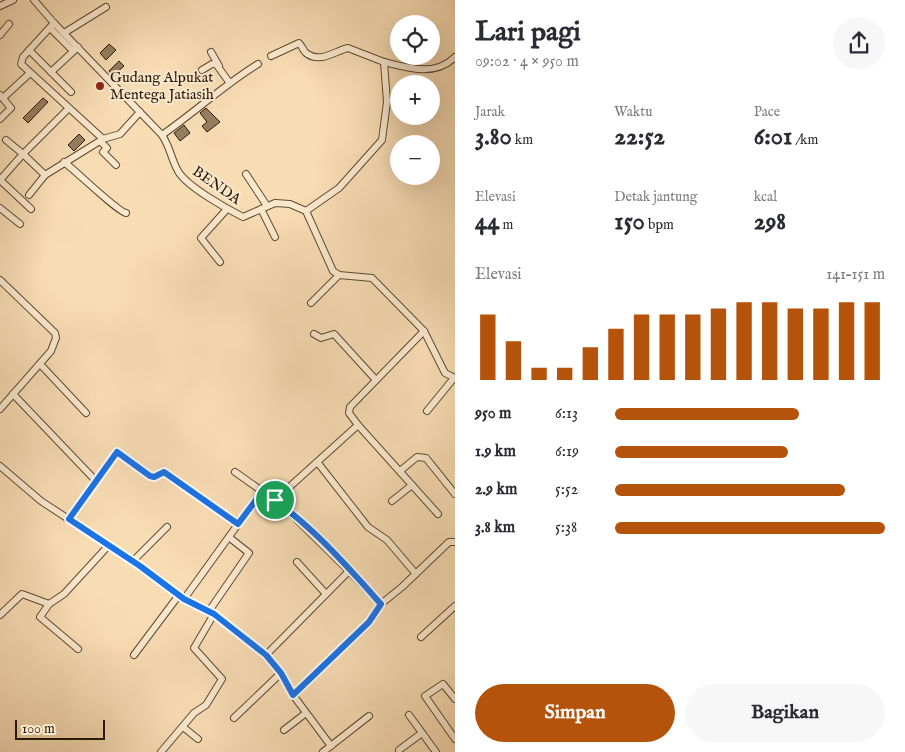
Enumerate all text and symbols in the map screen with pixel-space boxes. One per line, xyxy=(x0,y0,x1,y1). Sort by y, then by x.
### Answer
map controls xyxy=(390,15,440,185)
button: locate xyxy=(390,15,440,65)
text: Lari pagi xyxy=(475,15,581,50)
button: share xyxy=(833,17,885,69)
text: 09:02 · 4 × 950 m xyxy=(475,52,579,72)
place label: Gudang Alpukat Mentega Jatiasih xyxy=(110,68,214,104)
button: + xyxy=(390,75,440,125)
marker: Gudang Alpukat Mentega Jatiasih xyxy=(94,80,106,92)
text: Jarak xyxy=(475,103,505,121)
text: Waktu xyxy=(614,103,652,121)
text: Pace xyxy=(754,103,780,121)
text: 3.80 xyxy=(475,121,512,153)
text: 22:52 xyxy=(614,121,665,153)
text: 6:01 xyxy=(754,121,792,153)
text: km xyxy=(512,131,533,149)
text: /km xyxy=(792,131,818,149)
button: − xyxy=(390,135,440,185)
street label: BENDA xyxy=(189,162,245,210)
text: Elevasi xyxy=(475,188,516,206)
text: Detak jantung xyxy=(614,188,697,206)
text: kcal xyxy=(754,188,777,206)
text: 44 xyxy=(475,206,500,238)
text: 150 xyxy=(614,206,645,238)
text: 298 xyxy=(754,206,786,238)
text: m xyxy=(500,216,513,234)
text: bpm xyxy=(645,216,674,234)
text: Elevasi xyxy=(475,265,522,285)
text: 141–151 m xyxy=(826,265,885,285)
text: 950 m xyxy=(475,404,511,424)
text: 6:13 xyxy=(555,404,578,424)
text: 1.9 km xyxy=(475,442,516,462)
text: 6:19 xyxy=(555,442,579,462)
pin xyxy=(254,479,296,521)
text: 2.9 km xyxy=(475,480,517,500)
text: 5:52 xyxy=(555,480,578,500)
icon: arrive xyxy=(261,486,289,514)
text: 3.8 km xyxy=(475,518,515,538)
text: 5:38 xyxy=(555,518,577,538)
button: Simpan xyxy=(475,684,675,742)
button: Bagikan xyxy=(685,684,885,742)
scale bar xyxy=(15,717,105,740)
text: 100 m xyxy=(22,720,55,738)

